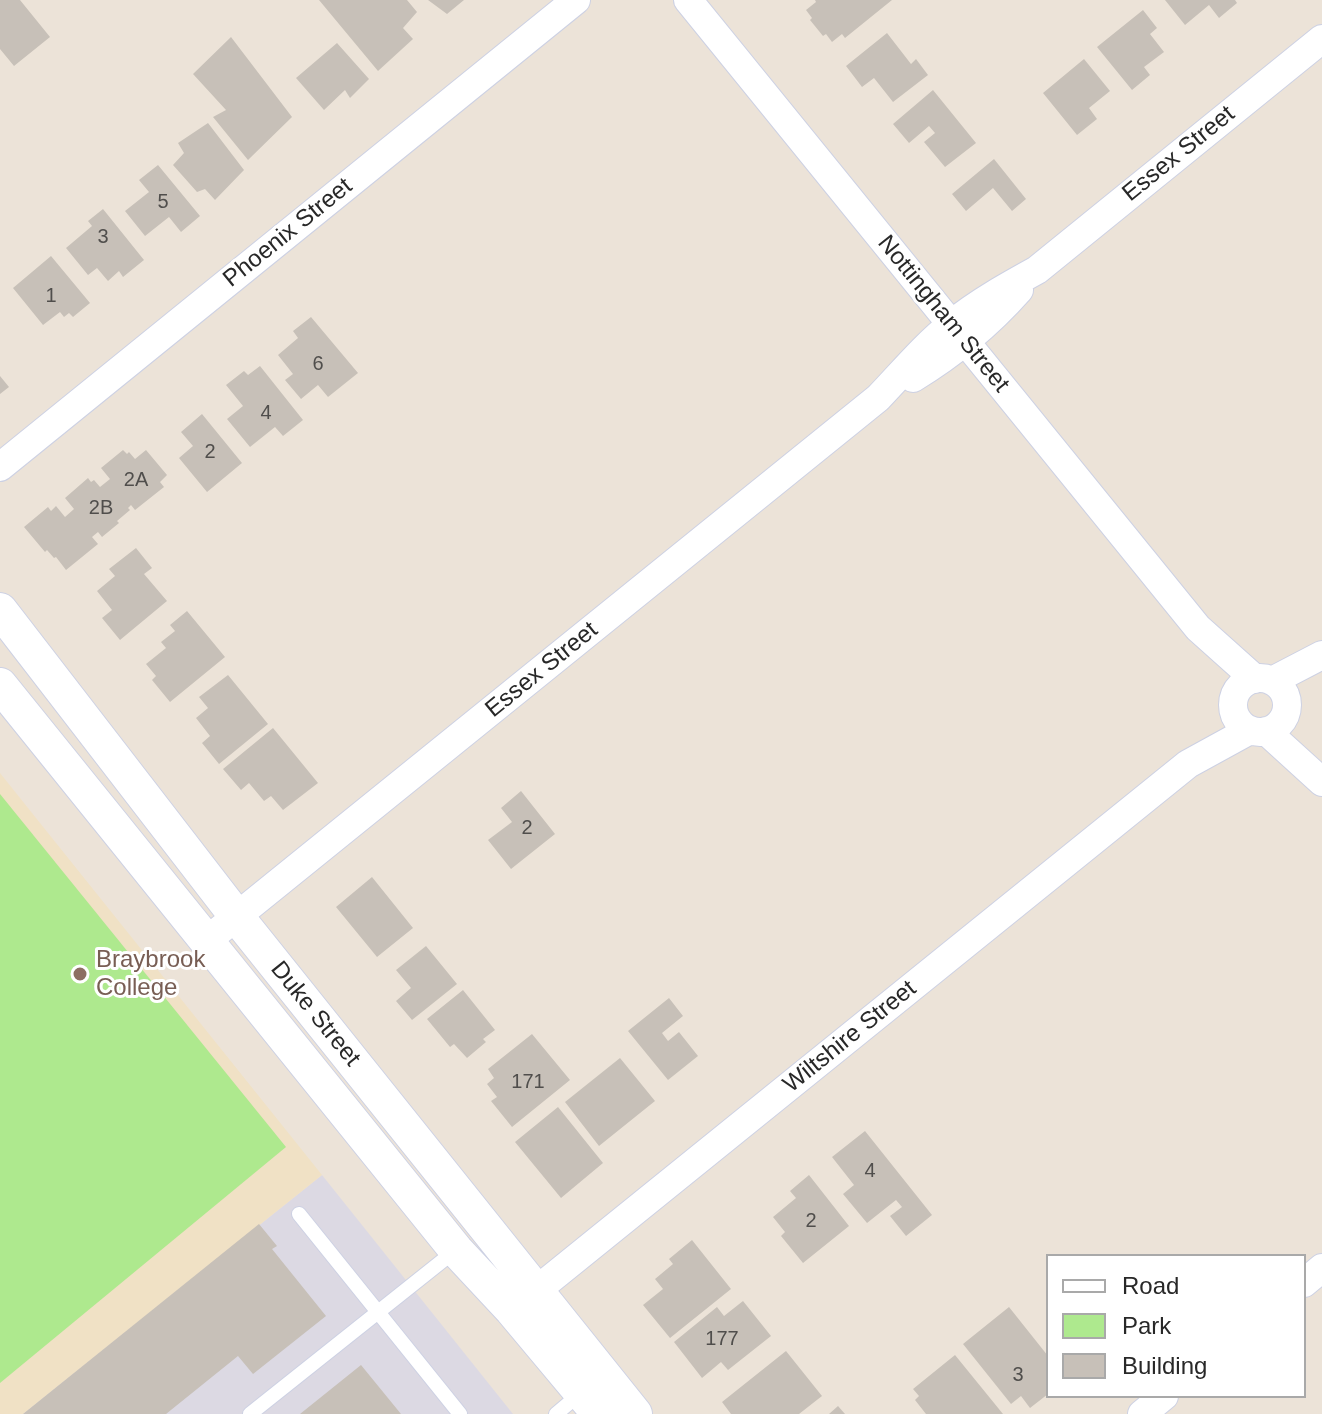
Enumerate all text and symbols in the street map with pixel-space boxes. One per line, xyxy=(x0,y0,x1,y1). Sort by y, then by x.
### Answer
street label: Essex Street xyxy=(1117,100,1241,208)
street label: Phoenix Street xyxy=(218,172,358,294)
house number: 5 xyxy=(157,190,169,214)
house number: 3 xyxy=(97,225,109,249)
street label: Nottingham Street xyxy=(871,230,1015,398)
house number: 1 xyxy=(45,284,57,308)
house number: 6 xyxy=(312,352,324,376)
house number: 4 xyxy=(260,401,272,425)
house number: 2 xyxy=(204,440,216,464)
house number: 2A xyxy=(124,468,148,492)
house number: 2B xyxy=(89,496,113,520)
street label: Essex Street xyxy=(480,616,604,724)
house number: 2 xyxy=(521,816,533,840)
place label: Braybrook College xyxy=(96,946,205,1002)
street label: Duke Street xyxy=(264,956,366,1072)
marker: Braybrook College xyxy=(71,965,89,983)
street label: Wiltshire Street xyxy=(778,975,922,1099)
house number: 171 xyxy=(511,1070,545,1094)
house number: 4 xyxy=(864,1159,876,1183)
house number: 2 xyxy=(805,1209,817,1233)
legend xyxy=(1046,1254,1306,1398)
text: Road xyxy=(1122,1272,1179,1299)
text: Park xyxy=(1122,1312,1171,1339)
house number: 177 xyxy=(705,1327,739,1351)
text: Building xyxy=(1122,1352,1207,1379)
house number: 3 xyxy=(1012,1363,1024,1387)

